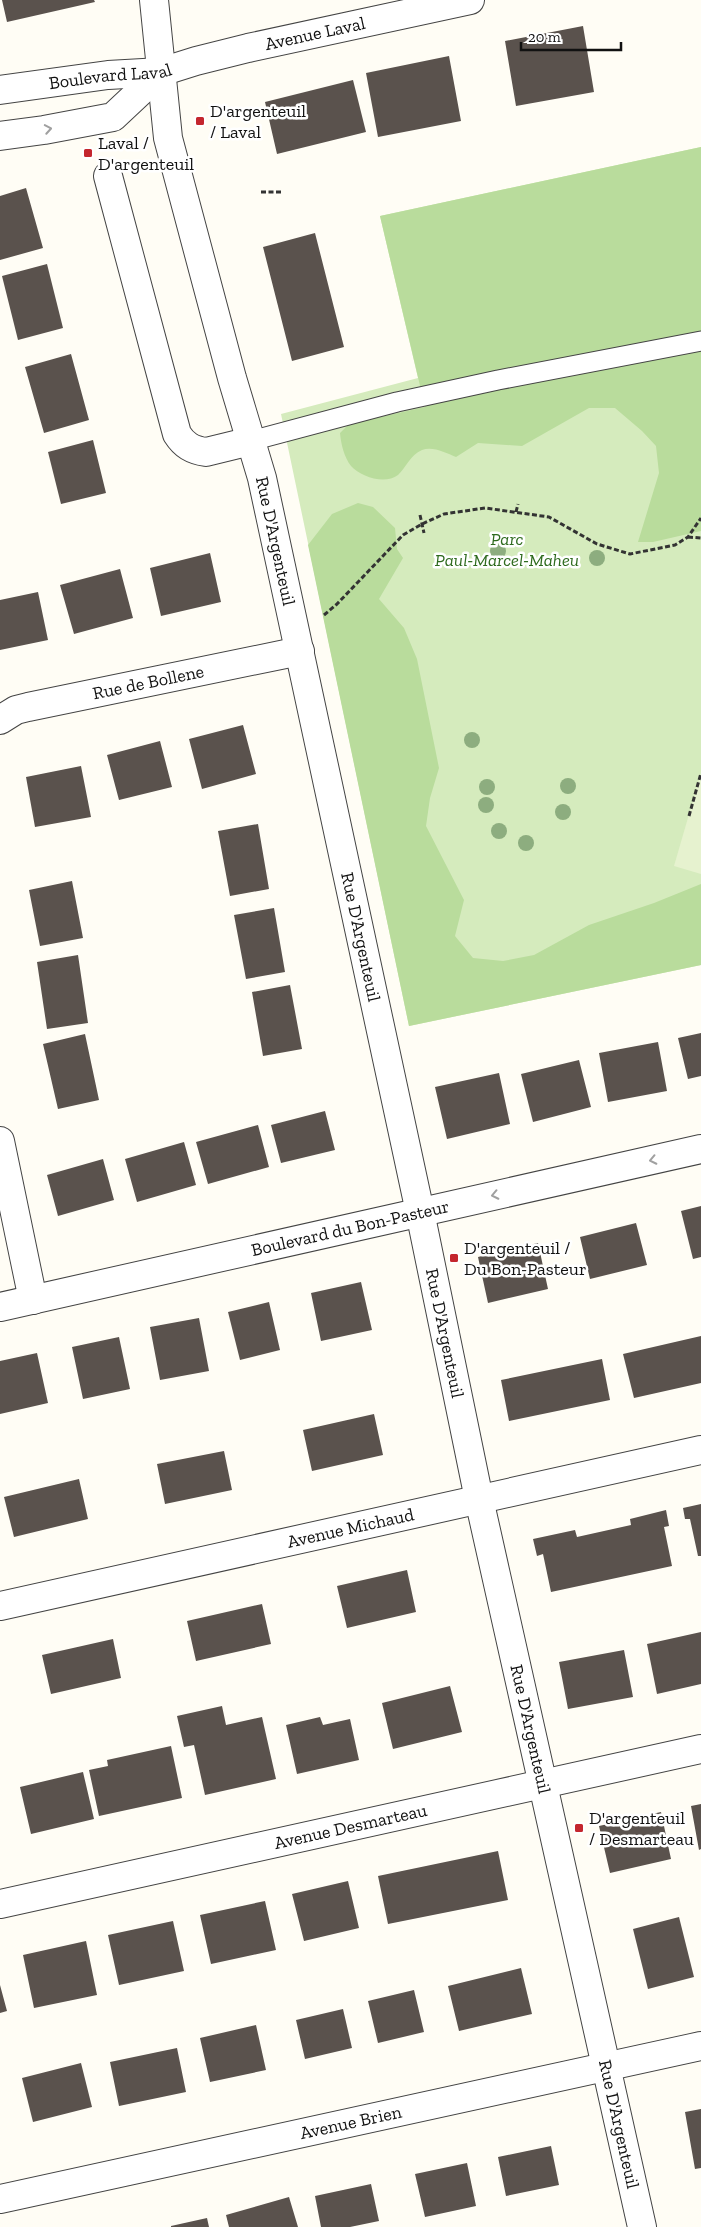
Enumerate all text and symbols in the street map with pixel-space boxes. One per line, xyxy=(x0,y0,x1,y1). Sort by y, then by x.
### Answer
street label: Avenue Laval xyxy=(263,12,367,55)
scale bar xyxy=(521,20,621,52)
text: 20 m xyxy=(528,28,561,46)
street label: Boulevard Laval xyxy=(47,58,175,94)
place label: D'argenteuil / Laval xyxy=(210,100,306,143)
marker: D'argenteuil / Laval xyxy=(194,115,206,127)
one-way arrow xyxy=(44,125,53,135)
place label: Laval / D'argenteuil xyxy=(98,132,194,175)
marker: Laval / D'argenteuil xyxy=(82,147,94,159)
street label: Rue D'Argenteuil xyxy=(251,474,300,608)
park label: Parc Paul-Marcel-Maheu xyxy=(435,528,579,571)
street label: Rue de Bollene xyxy=(91,660,206,704)
street label: Rue D'Argenteuil xyxy=(336,870,385,1004)
one-way arrow xyxy=(649,1154,658,1165)
one-way arrow xyxy=(490,1189,499,1200)
street label: Boulevard du Bon-Pasteur xyxy=(249,1195,451,1261)
place label: D'argenteuil / Du Bon-Pasteur xyxy=(464,1237,587,1280)
marker: D'argenteuil / Du Bon-Pasteur xyxy=(448,1252,460,1264)
street label: Rue D'Argenteuil xyxy=(421,1266,469,1400)
street label: Avenue Michaud xyxy=(285,1503,416,1553)
street label: Rue D'Argenteuil xyxy=(505,1662,556,1796)
street label: Avenue Desmarteau xyxy=(272,1799,429,1854)
place label: D'argenteuil / Desmarteau xyxy=(589,1807,694,1850)
marker: D'argenteuil / Desmarteau xyxy=(573,1822,585,1834)
street label: Rue D'Argenteuil xyxy=(594,2058,644,2191)
street label: Avenue Brien xyxy=(298,2101,404,2144)

